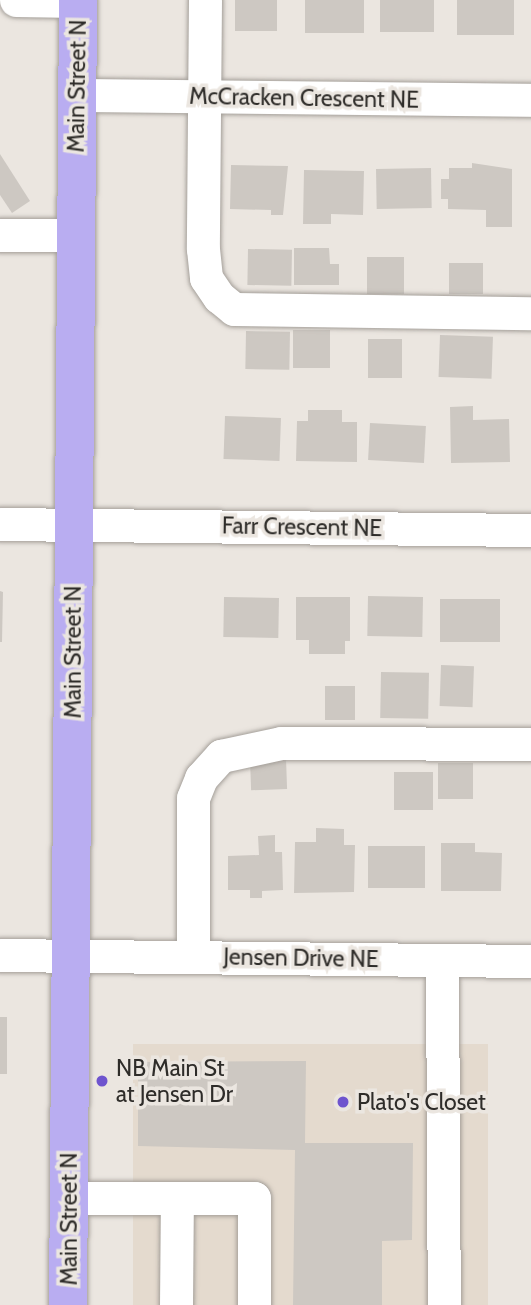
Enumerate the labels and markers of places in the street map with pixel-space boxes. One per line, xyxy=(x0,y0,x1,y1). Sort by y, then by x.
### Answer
place label: NB Main St at Jensen Dr xyxy=(116,1054,233,1108)
marker: NB Main St at Jensen Dr xyxy=(94,1073,110,1089)
place label: Plato's Closet xyxy=(357,1088,486,1116)
marker: Plato's Closet xyxy=(335,1094,351,1110)

